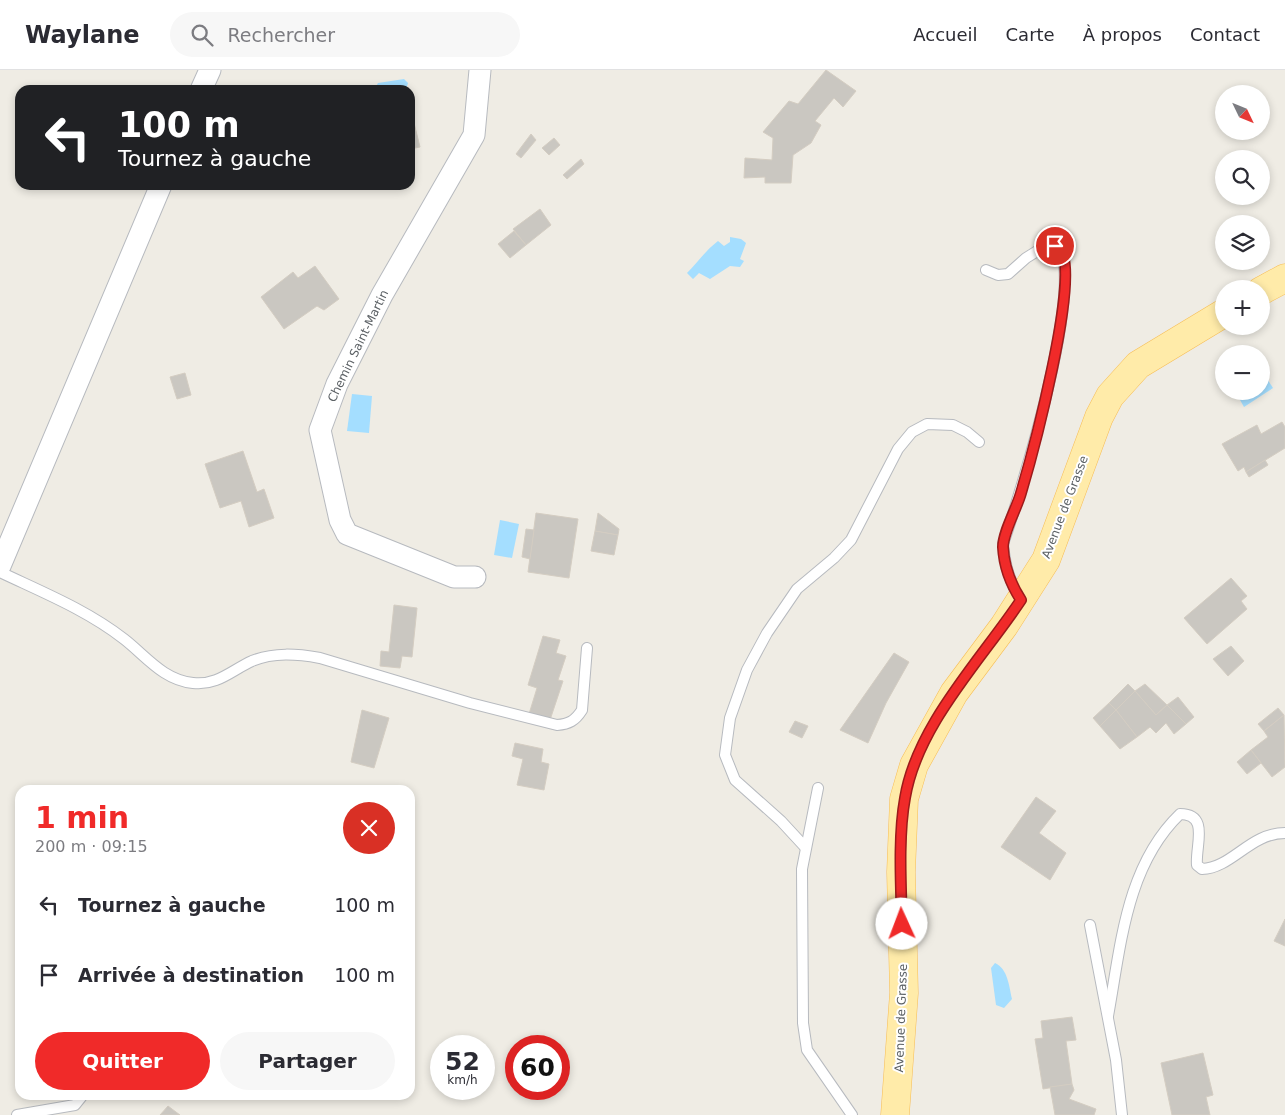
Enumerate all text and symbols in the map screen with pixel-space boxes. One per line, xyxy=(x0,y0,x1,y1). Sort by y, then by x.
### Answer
search box xyxy=(170,12,520,57)
text: Waylane xyxy=(25,21,140,49)
icon: search xyxy=(188,21,216,49)
text: Rechercher xyxy=(228,24,335,46)
text: Accueil xyxy=(913,24,978,45)
text: Carte xyxy=(1006,24,1055,45)
text: À propos xyxy=(1083,24,1162,45)
text: Contact xyxy=(1190,24,1260,45)
north arrow xyxy=(1215,85,1270,140)
map controls xyxy=(1215,85,1270,400)
icon: left xyxy=(35,105,100,170)
text: 100 m xyxy=(118,105,240,145)
text: Tournez à gauche xyxy=(118,146,311,171)
button: search xyxy=(1215,150,1270,205)
button: layers xyxy=(1215,215,1270,270)
pin xyxy=(1034,225,1076,267)
icon: arrive xyxy=(1041,232,1069,260)
button: + xyxy=(1215,280,1270,335)
street label: Chemin Saint-Martin xyxy=(325,288,391,404)
button: − xyxy=(1215,345,1270,400)
street label: Avenue de Grasse xyxy=(1039,454,1091,560)
text: 1 min xyxy=(35,800,129,835)
button: close xyxy=(343,802,395,854)
text: 200 m · 09:15 xyxy=(35,837,148,856)
icon: left xyxy=(35,891,63,919)
text: Tournez à gauche xyxy=(78,894,266,916)
text: 100 m xyxy=(334,894,395,916)
position arrow xyxy=(875,897,927,949)
icon: arrive xyxy=(35,961,63,989)
street label: Avenue de Grasse xyxy=(892,963,910,1073)
text: Arrivée à destination xyxy=(78,964,304,986)
text: 100 m xyxy=(334,964,395,986)
button: Quitter xyxy=(35,1032,210,1090)
button: Partager xyxy=(220,1032,395,1090)
speed limit sign: 60 xyxy=(505,1035,570,1100)
text: 52 xyxy=(445,1047,480,1076)
text: km/h xyxy=(447,1073,478,1087)

